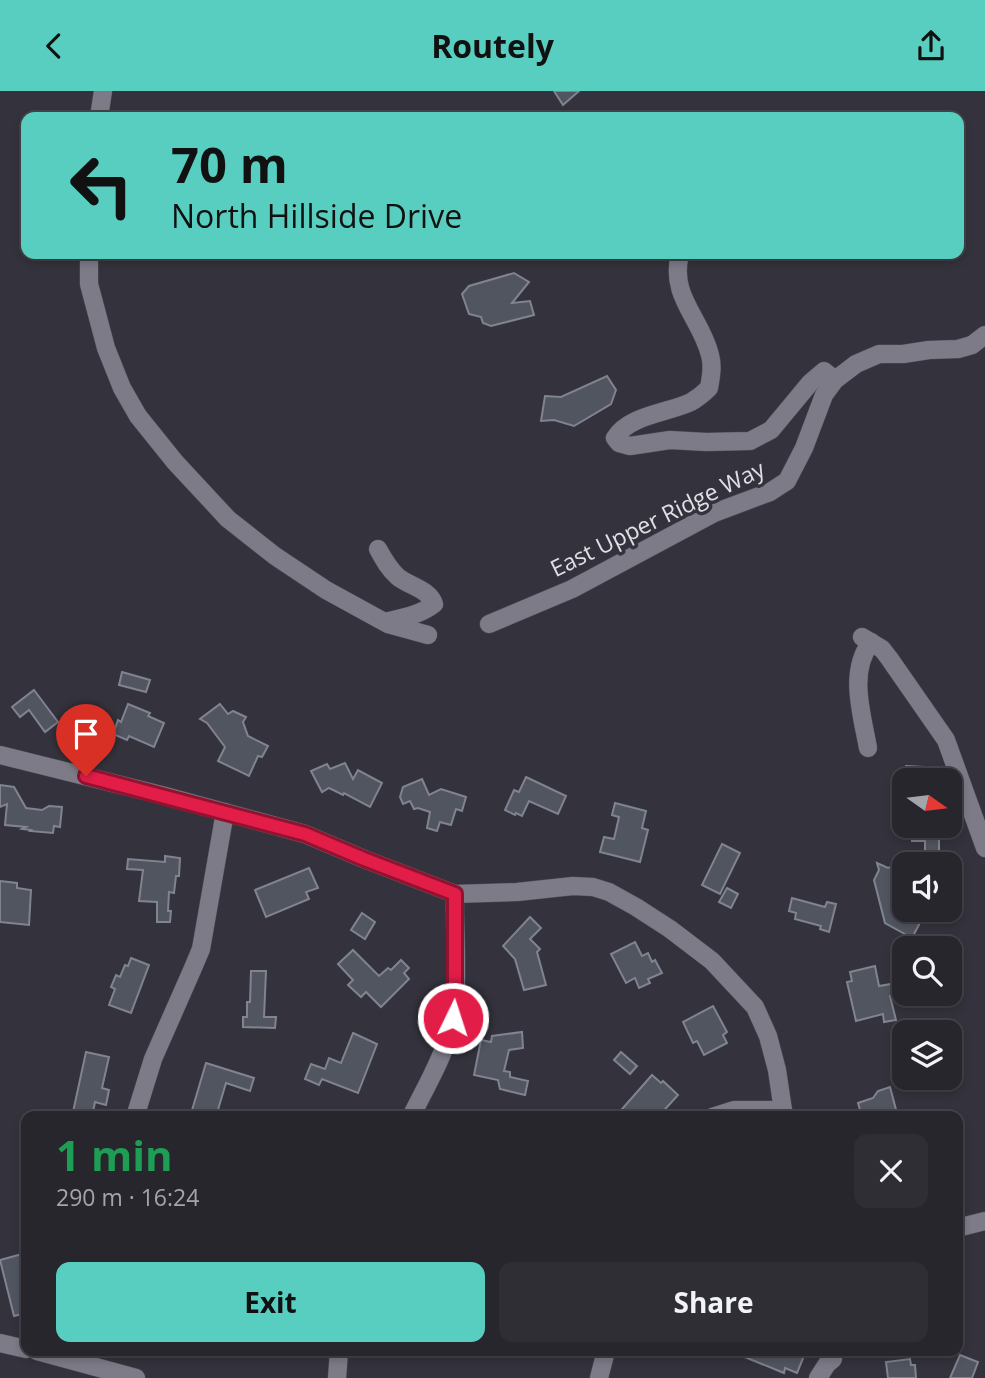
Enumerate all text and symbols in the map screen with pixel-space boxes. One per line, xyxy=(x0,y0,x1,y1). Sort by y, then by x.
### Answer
text: Routely xyxy=(431,24,554,67)
icon: back xyxy=(35,27,73,65)
icon: share xyxy=(912,27,950,65)
text: 70 m xyxy=(171,131,288,197)
icon: left xyxy=(56,140,147,231)
text: North Hillside Drive xyxy=(171,194,462,237)
street label: East Upper Ridge Way xyxy=(544,452,770,584)
pin xyxy=(56,704,116,776)
icon: arrive xyxy=(67,715,105,753)
north arrow xyxy=(892,768,962,838)
map controls xyxy=(892,768,962,1090)
button: sound xyxy=(892,852,962,922)
button: search xyxy=(892,936,962,1006)
position arrow xyxy=(416,981,490,1055)
button: layers xyxy=(892,1020,962,1090)
text: 1 min xyxy=(56,1126,173,1183)
button: close xyxy=(854,1134,928,1208)
text: 290 m · 16:24 xyxy=(56,1181,199,1213)
button: Exit xyxy=(56,1262,485,1342)
button: Share xyxy=(499,1262,928,1342)

